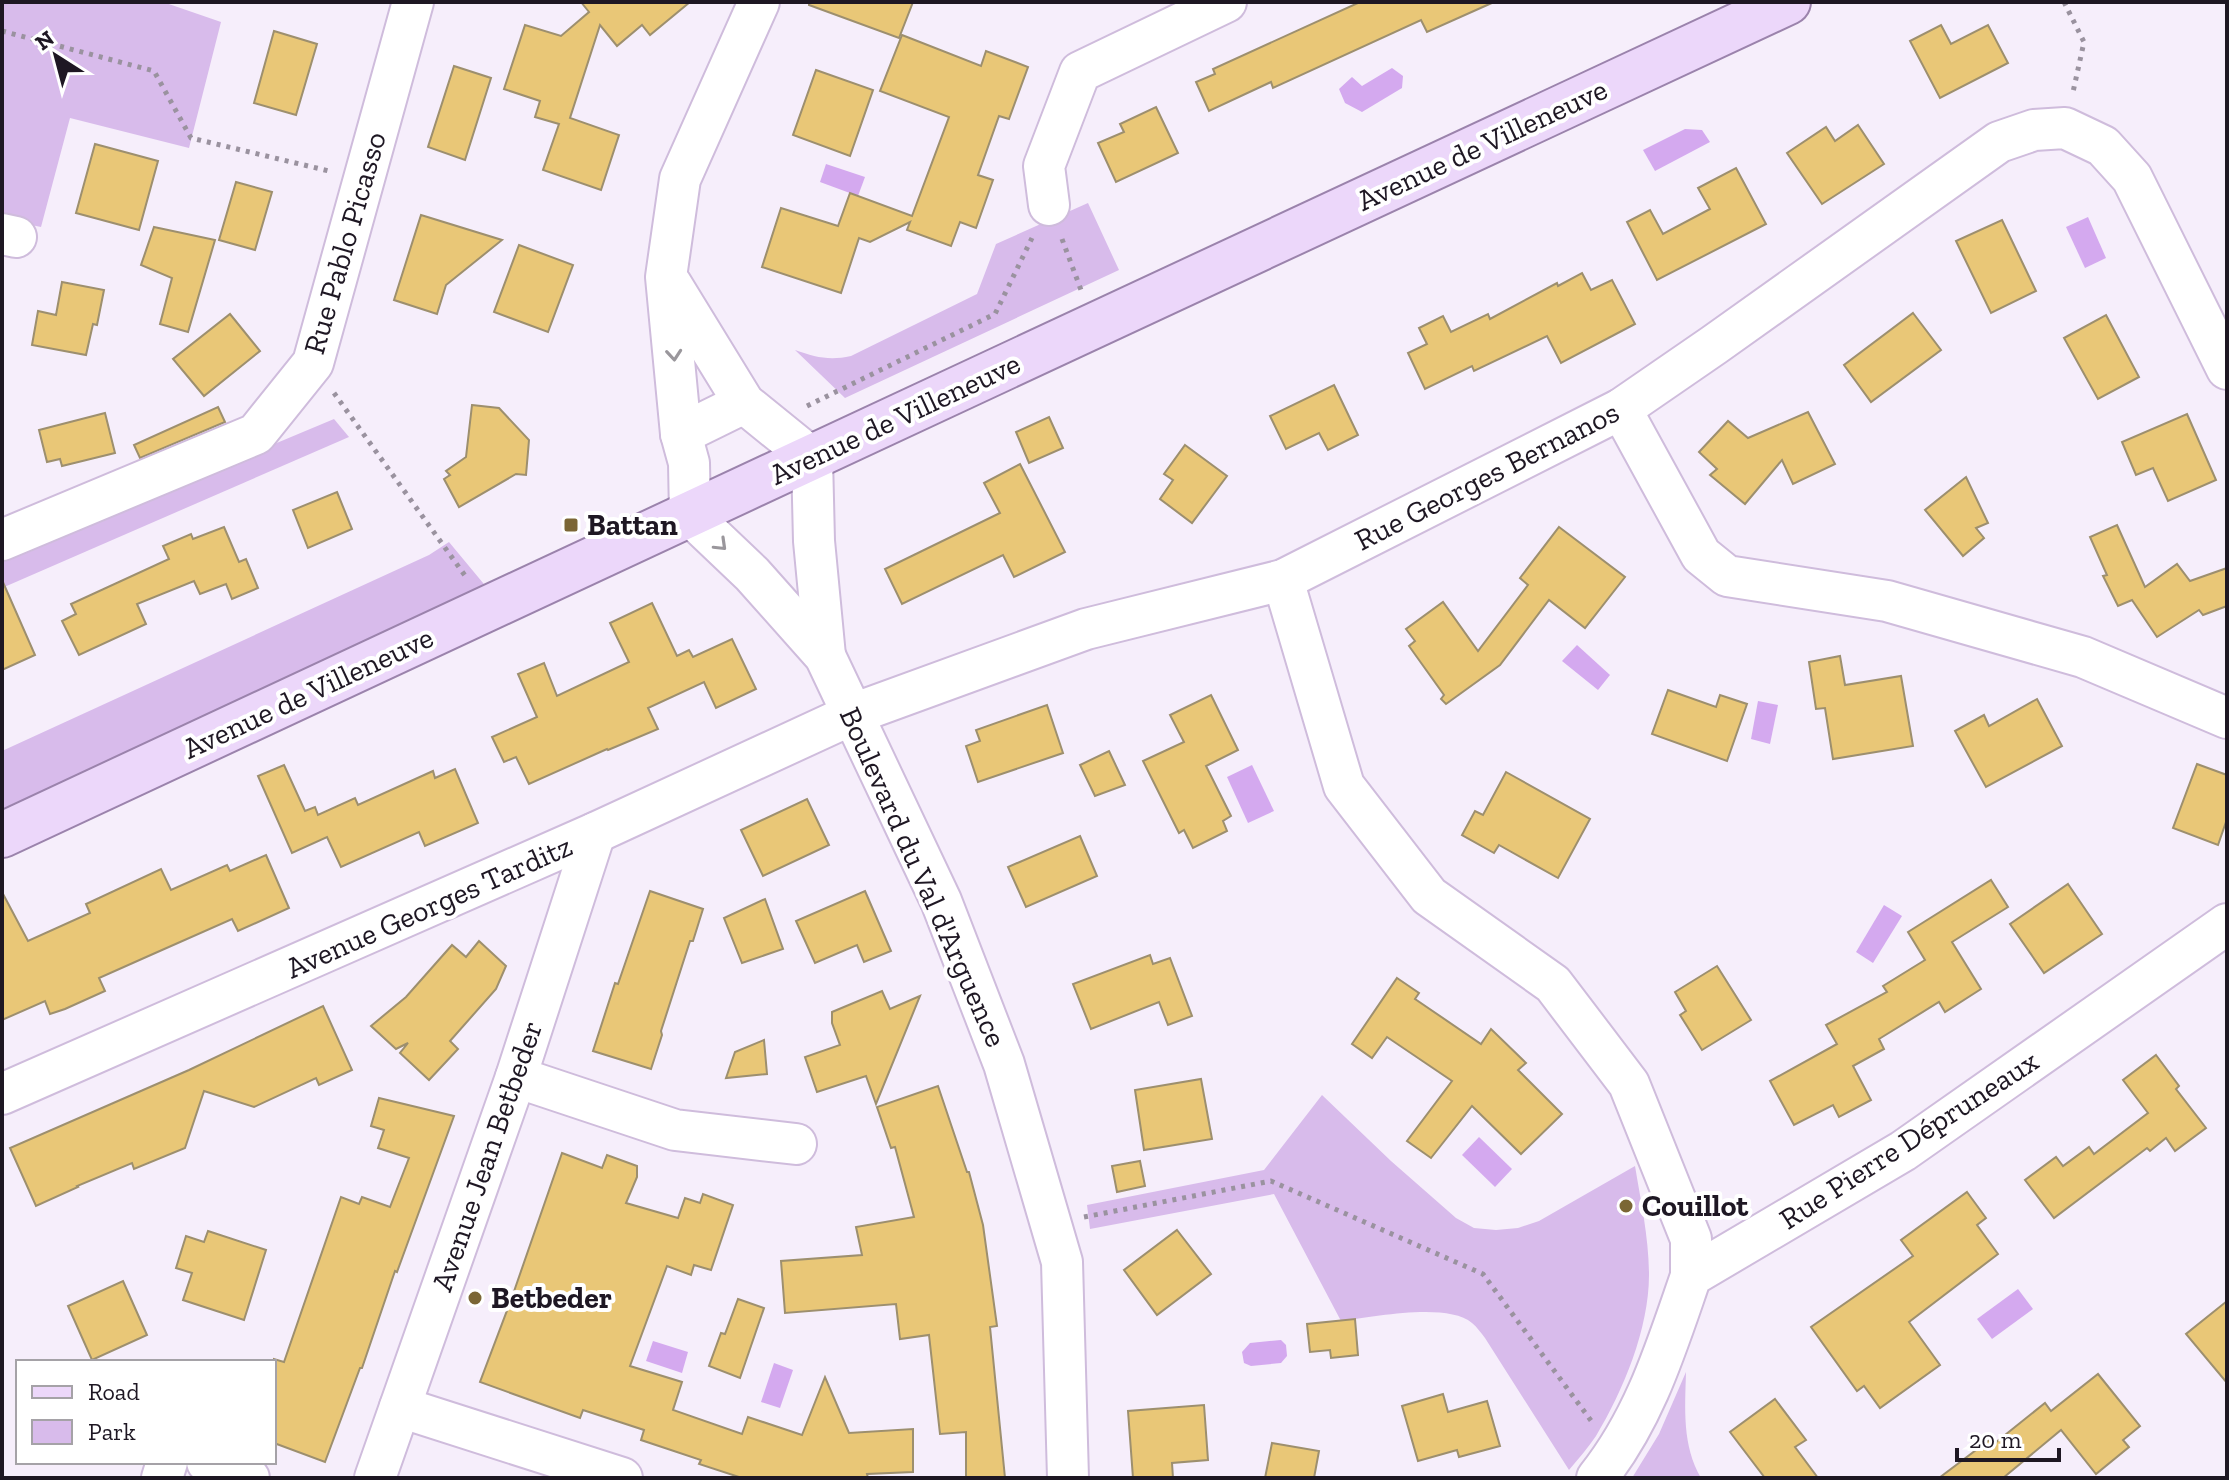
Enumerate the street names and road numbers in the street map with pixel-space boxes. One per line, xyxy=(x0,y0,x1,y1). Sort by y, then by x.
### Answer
street label: Avenue de Villeneuve xyxy=(1351,71,1613,219)
street label: Rue Pablo Picasso xyxy=(296,128,394,358)
street label: Avenue de Villeneuve xyxy=(764,345,1026,493)
street label: Rue Georges Bernanos xyxy=(1349,394,1625,558)
street label: Avenue de Villeneuve xyxy=(177,619,439,767)
street label: Boulevard du Val d'Arguence xyxy=(832,702,1014,1052)
street label: Avenue Georges Tarditz xyxy=(280,828,578,986)
street label: Avenue Jean Betbeder xyxy=(424,1016,550,1296)
street label: Rue Pierre Dépruneaux xyxy=(1773,1043,2045,1237)

